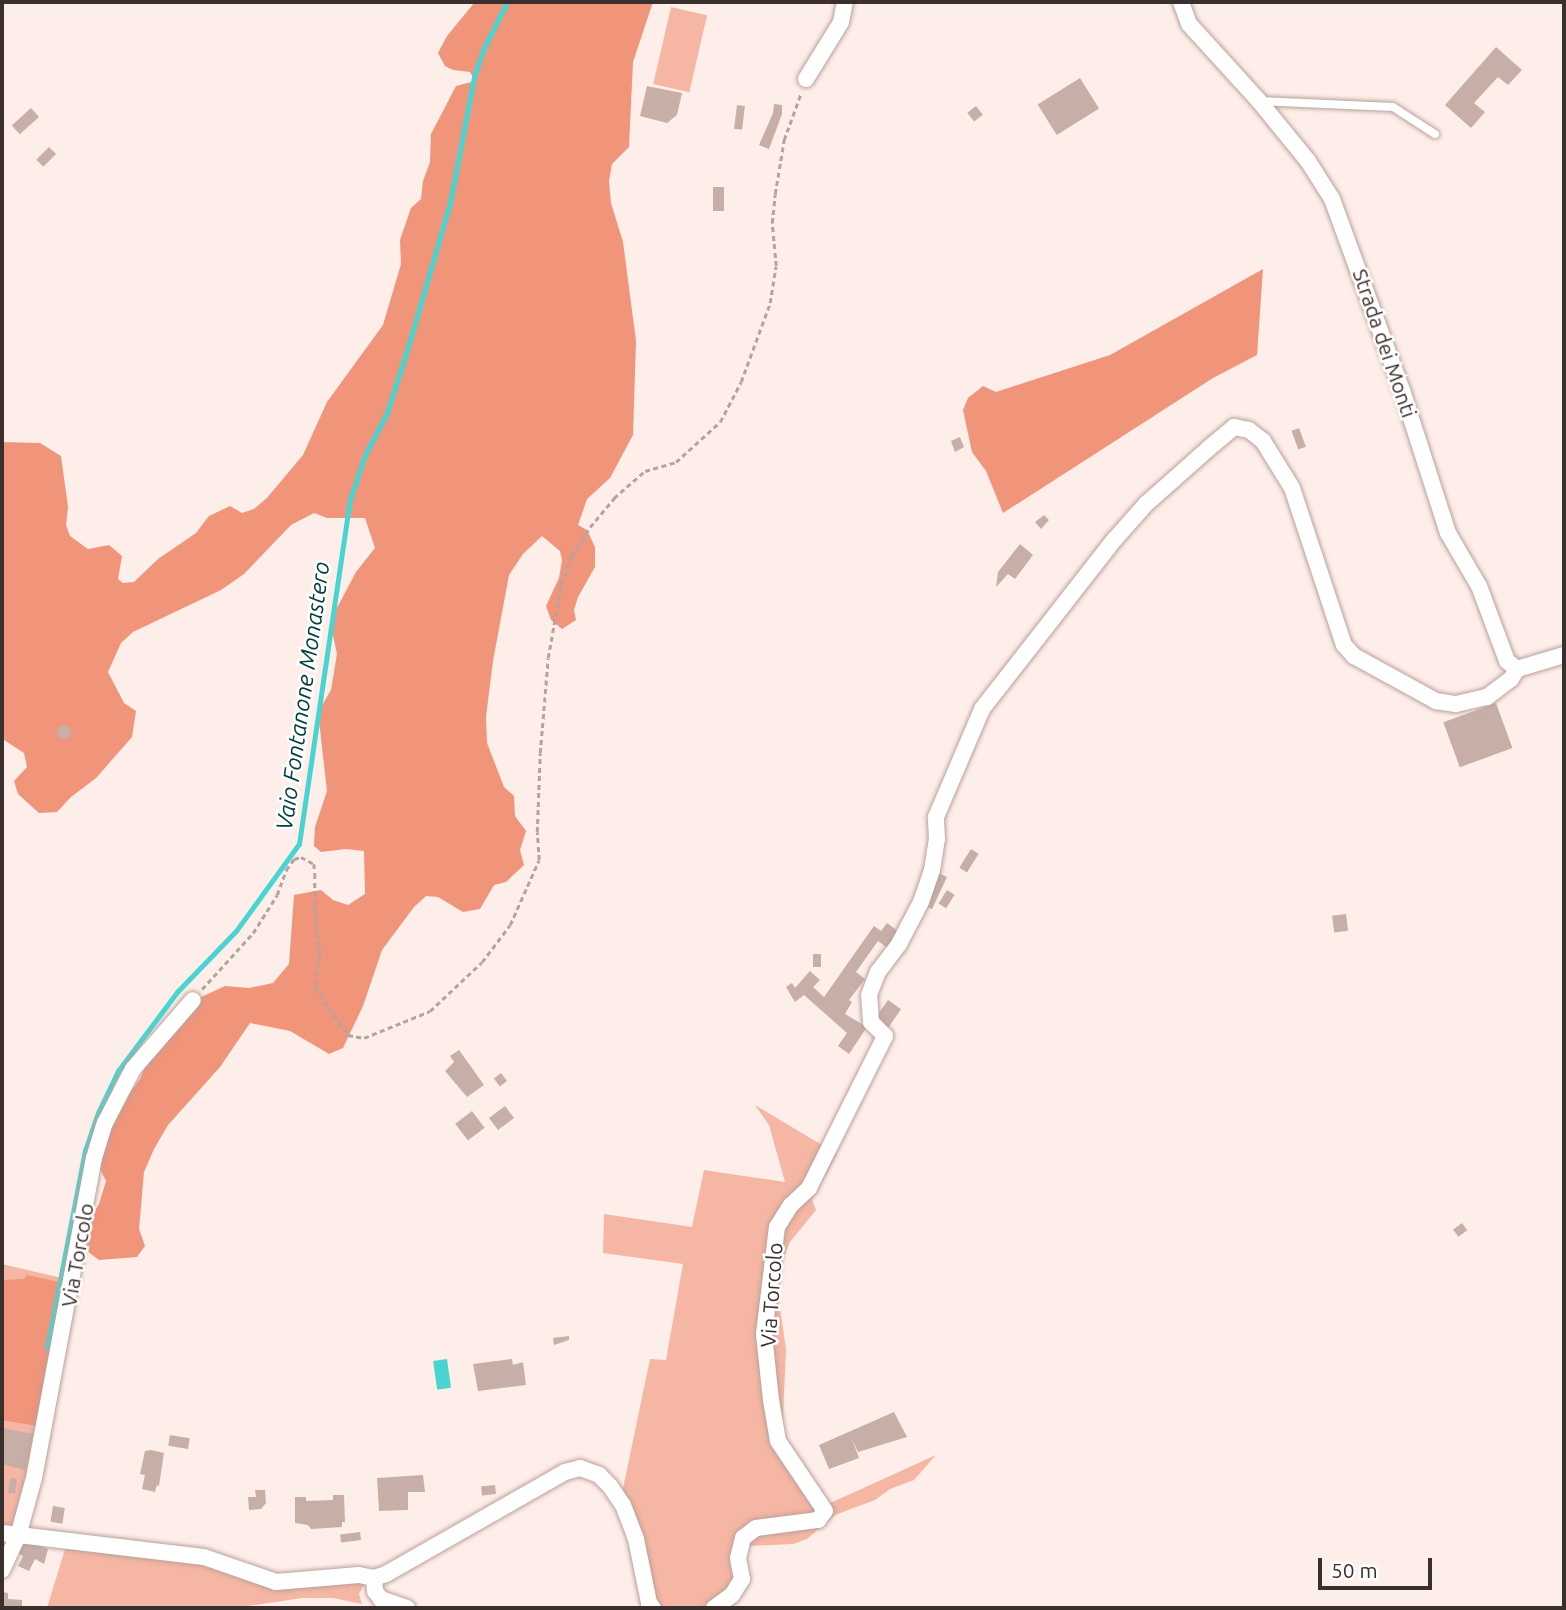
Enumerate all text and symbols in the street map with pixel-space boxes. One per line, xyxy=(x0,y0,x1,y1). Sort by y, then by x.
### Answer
street label: Strada dei Monti xyxy=(1348,265,1422,421)
water label: Vaio Fontanone Monastero xyxy=(270,560,336,832)
street label: Via Torcolo xyxy=(55,1201,99,1309)
street label: Via Torcolo xyxy=(755,1242,787,1348)
scale bar xyxy=(1321,1544,1435,1588)
text: 50 m xyxy=(1331,1558,1378,1582)

